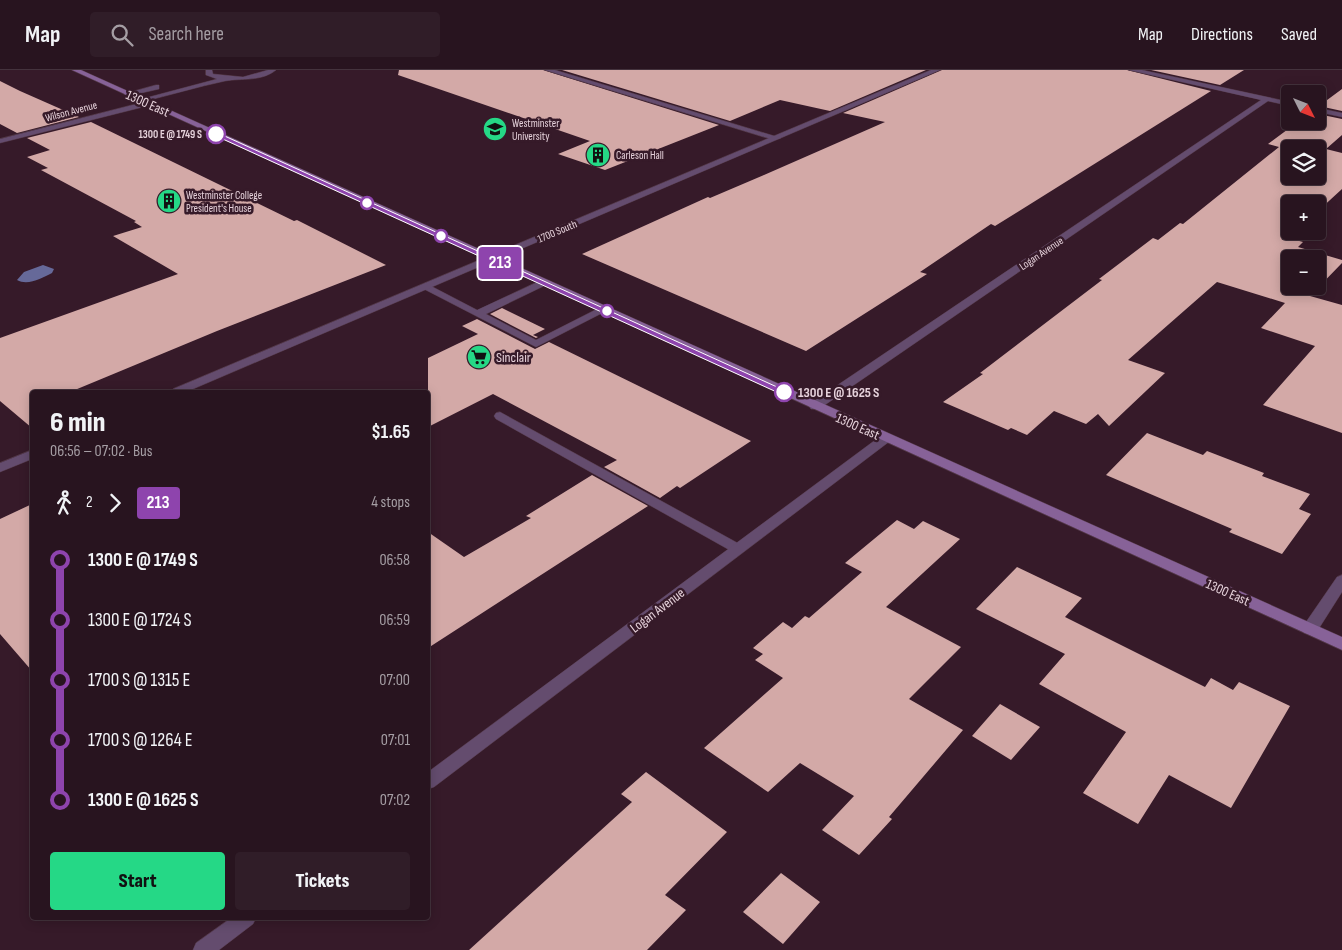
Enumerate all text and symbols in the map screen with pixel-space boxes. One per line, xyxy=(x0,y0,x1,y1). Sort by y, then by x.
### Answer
search box xyxy=(90,12,440,57)
text: Map xyxy=(25,20,60,49)
icon: search xyxy=(108,21,136,49)
text: Search here xyxy=(148,23,224,46)
text: Map xyxy=(1138,24,1163,45)
text: Directions xyxy=(1191,24,1253,45)
text: Saved xyxy=(1281,24,1317,45)
north arrow xyxy=(1281,85,1326,130)
map controls xyxy=(1281,85,1326,295)
street label: 1300 East xyxy=(123,86,172,121)
street label: Wilson Avenue xyxy=(44,98,98,125)
school or university icon: Westminster University xyxy=(482,116,508,142)
place label: Westminster University xyxy=(512,117,559,143)
marker: 1300 E @ 1749 S xyxy=(206,124,226,144)
place label: 1300 E @ 1749 S xyxy=(138,128,202,141)
button: layers xyxy=(1281,140,1326,185)
building icon: Carleson Hall xyxy=(585,142,611,168)
place label: Carleson Hall xyxy=(616,149,664,162)
building icon: Westminster College President's House xyxy=(156,188,182,214)
place label: Westminster College President's House xyxy=(186,189,262,215)
button: + xyxy=(1281,195,1326,240)
unlabelled marker xyxy=(360,196,374,210)
street label: 1700 South xyxy=(535,217,579,246)
unlabelled marker xyxy=(434,229,448,243)
street label: Logan Avenue xyxy=(1017,234,1066,273)
line badge: 213 xyxy=(471,247,529,279)
button: − xyxy=(1281,250,1326,295)
text: 213 xyxy=(488,252,512,273)
unlabelled marker xyxy=(600,304,614,318)
supermarket icon: Sinclair xyxy=(466,344,492,370)
place label: Sinclair xyxy=(496,349,531,366)
marker: 1300 E @ 1625 S xyxy=(774,382,794,402)
place label: 1300 E @ 1625 S xyxy=(798,384,879,401)
text: 6 min xyxy=(50,406,105,439)
street label: 1300 East xyxy=(833,409,882,444)
text: $1.65 xyxy=(371,421,410,444)
text: 06:56 – 07:02 · Bus xyxy=(50,442,153,461)
icon: walk xyxy=(50,489,78,517)
icon: forward xyxy=(101,489,129,517)
text: 213 xyxy=(147,492,170,513)
text: 2 xyxy=(86,493,93,512)
text: 4 stops xyxy=(371,493,410,512)
text: 1300 E @ 1749 S xyxy=(88,549,198,572)
text: 06:58 xyxy=(379,551,410,570)
street label: 1300 East xyxy=(1203,575,1252,610)
street label: Logan Avenue xyxy=(627,584,688,636)
text: 1300 E @ 1724 S xyxy=(88,609,192,632)
text: 06:59 xyxy=(379,611,410,630)
text: 1700 S @ 1315 E xyxy=(88,669,190,692)
text: 07:00 xyxy=(379,671,410,690)
text: 1700 S @ 1264 E xyxy=(88,729,193,752)
text: 07:01 xyxy=(381,731,410,750)
text: 1300 E @ 1625 S xyxy=(88,789,199,812)
text: 07:02 xyxy=(380,791,410,810)
button: Start xyxy=(50,852,225,910)
button: Tickets xyxy=(235,852,410,910)

